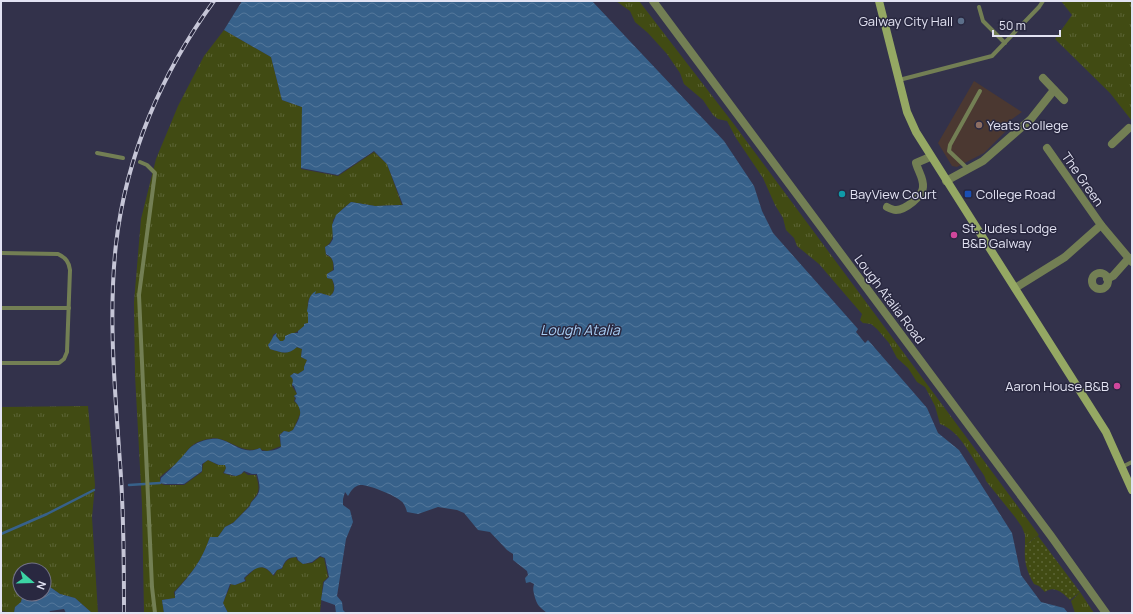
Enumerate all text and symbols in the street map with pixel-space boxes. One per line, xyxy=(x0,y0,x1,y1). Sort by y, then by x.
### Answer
place label: Galway City Hall xyxy=(859,12,953,30)
scale bar xyxy=(993,12,1060,38)
marker: Galway City Hall xyxy=(956,16,966,26)
text: 50 m xyxy=(999,17,1026,34)
place label: Yeats College xyxy=(987,116,1069,134)
marker: Yeats College xyxy=(974,120,984,130)
street label: The Green xyxy=(1058,148,1108,210)
place label: BayView Court xyxy=(850,185,937,203)
place label: College Road xyxy=(976,185,1055,203)
marker: BayView Court xyxy=(837,189,847,199)
marker: College Road xyxy=(963,189,973,199)
place label: St. Judes Lodge B&B Galway xyxy=(962,219,1057,252)
marker: St. Judes Lodge B&B Galway xyxy=(949,230,959,240)
street label: Lough Atalia Road xyxy=(851,251,929,347)
water label: Lough Atalia xyxy=(540,320,621,339)
place label: Aaron House B&B xyxy=(1005,377,1109,395)
marker: Aaron House B&B xyxy=(1112,381,1122,391)
north arrow xyxy=(12,562,52,602)
text: N xyxy=(33,579,50,592)

